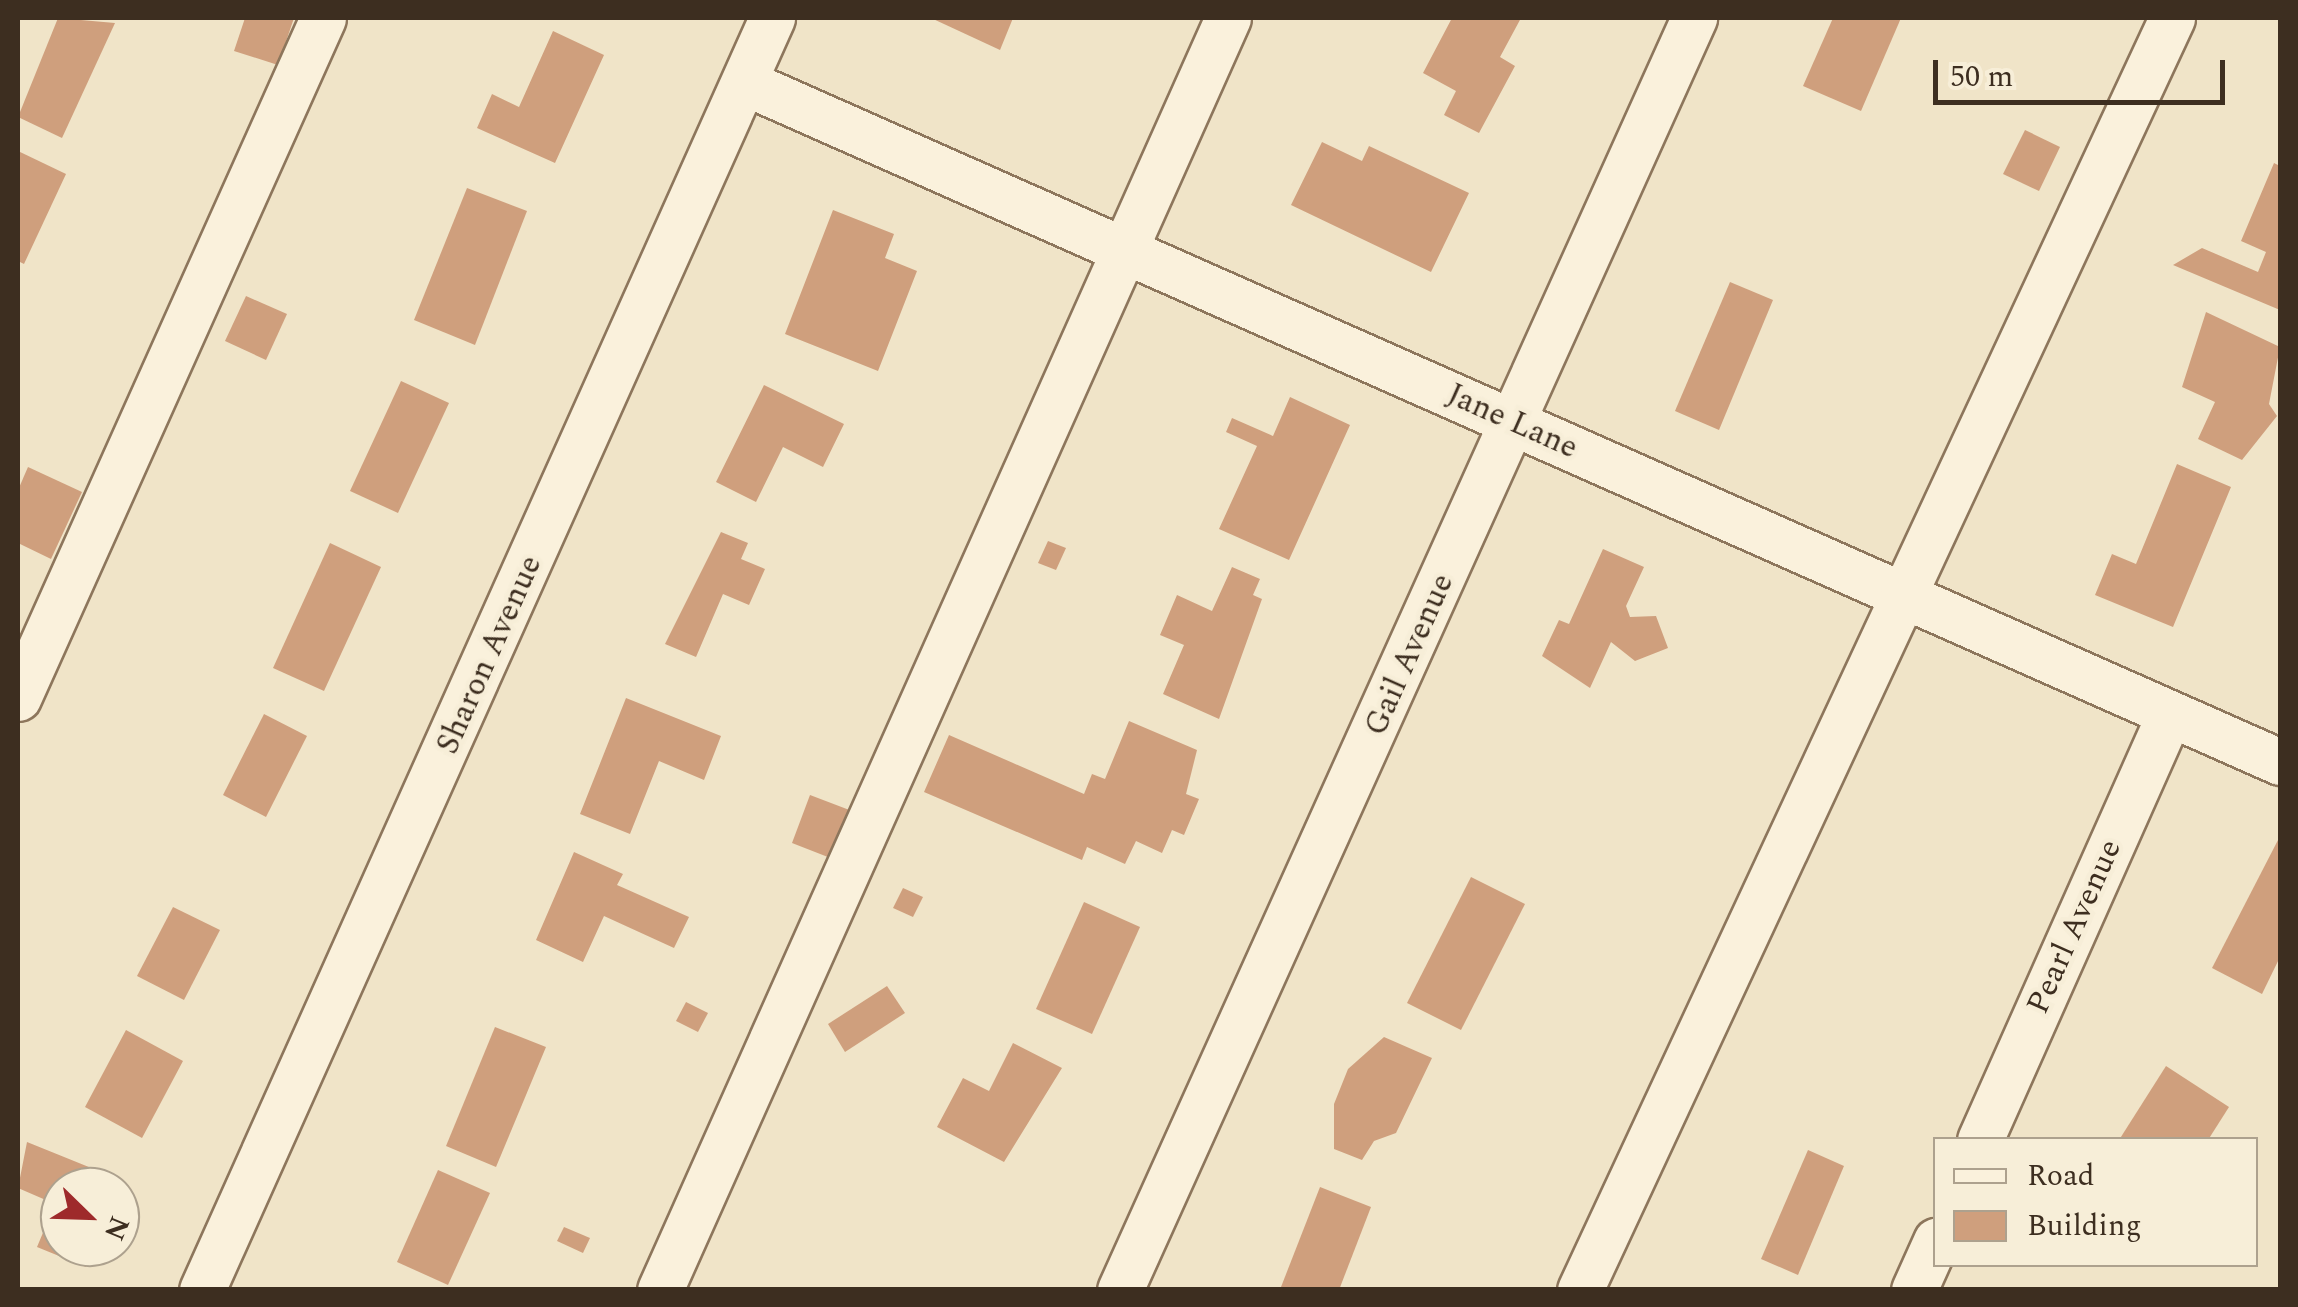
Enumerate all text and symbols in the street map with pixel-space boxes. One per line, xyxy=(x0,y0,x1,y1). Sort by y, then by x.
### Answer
scale bar xyxy=(1938,40,2230,102)
text: 50 m xyxy=(1950,54,2013,100)
street label: Jane Lane xyxy=(1441,376,1583,468)
street label: Sharon Avenue xyxy=(429,550,551,760)
street label: Gail Avenue xyxy=(1357,568,1463,742)
street label: Pearl Avenue xyxy=(2019,834,2131,1020)
legend xyxy=(1933,1137,2258,1267)
text: Road xyxy=(2027,1153,2095,1199)
north arrow xyxy=(40,1167,140,1267)
text: Building xyxy=(2027,1203,2142,1249)
text: N xyxy=(92,1209,140,1247)

